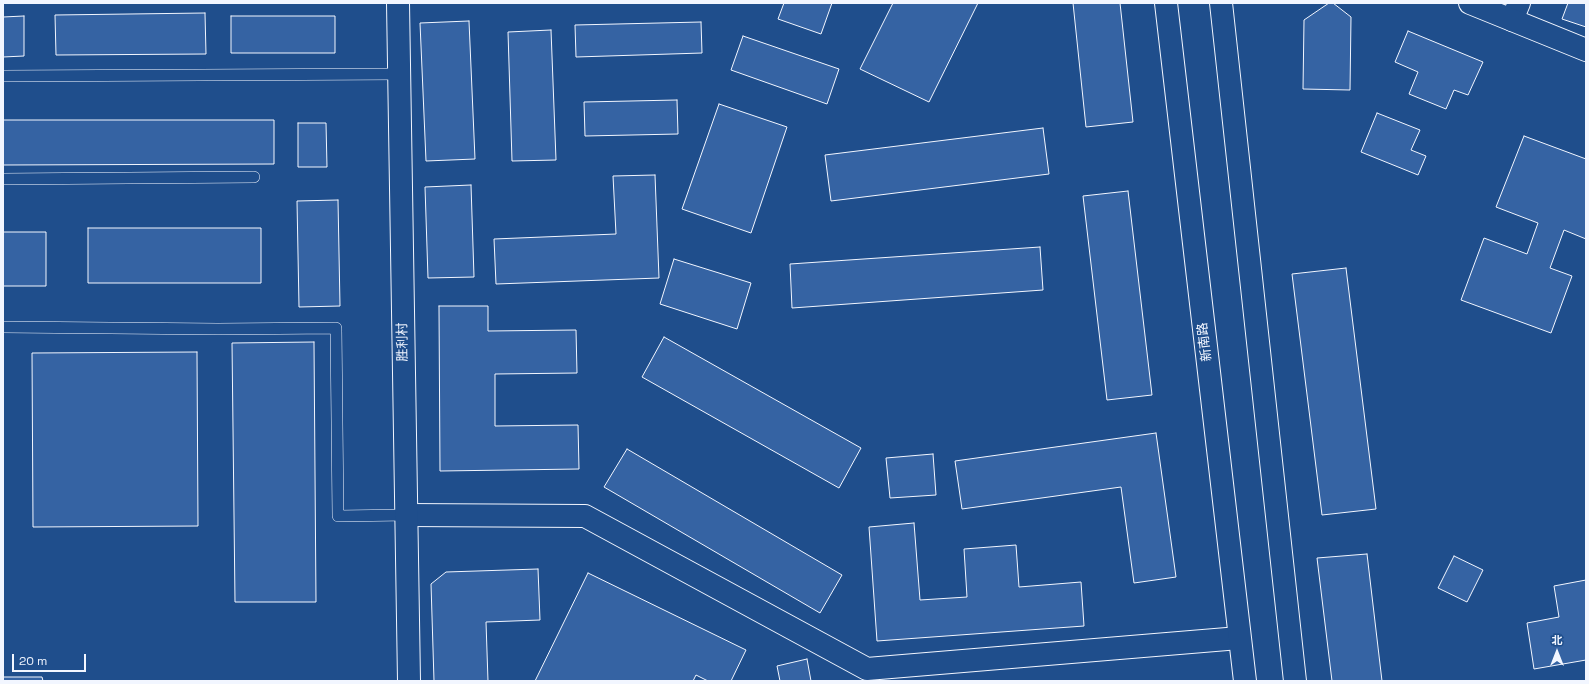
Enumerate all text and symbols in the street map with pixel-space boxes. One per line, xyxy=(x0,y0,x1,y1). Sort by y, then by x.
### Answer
street label: 胜利村 xyxy=(395,322,411,362)
street label: 新南路 xyxy=(1195,322,1215,362)
north arrow xyxy=(1537,632,1577,672)
text: 北 xyxy=(1552,633,1563,647)
scale bar xyxy=(14,646,88,672)
text: 20 m xyxy=(19,653,47,669)

